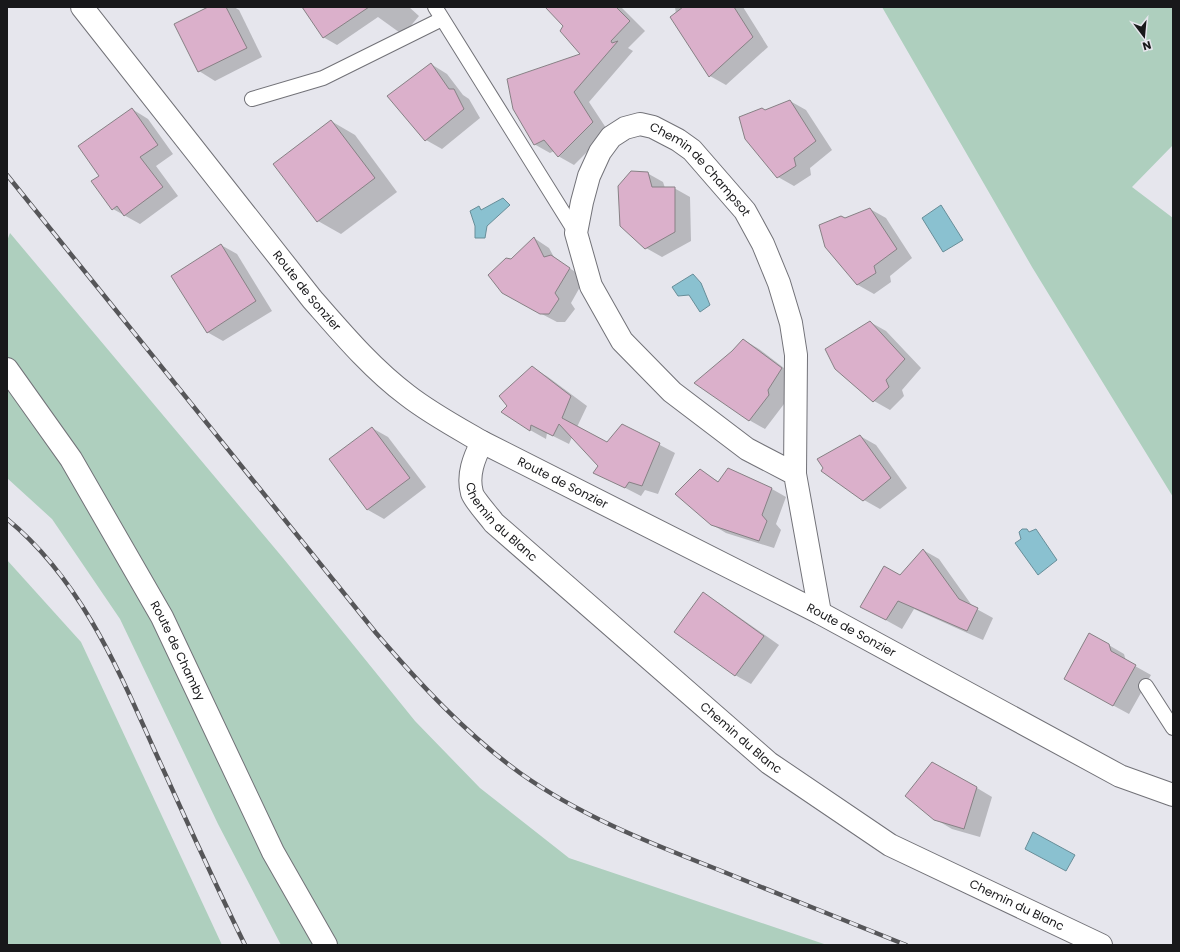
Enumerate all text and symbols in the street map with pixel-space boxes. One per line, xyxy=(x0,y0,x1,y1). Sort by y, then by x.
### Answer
north arrow xyxy=(1124,16,1164,56)
text: N xyxy=(1141,37,1153,54)
street label: Chemin de Champsot xyxy=(647,118,755,219)
street label: Route de Sonzier xyxy=(269,247,345,335)
street label: Route de Sonzier xyxy=(515,452,612,513)
street label: Chemin du Blanc xyxy=(462,481,541,565)
street label: Route de Chamby xyxy=(146,598,209,704)
street label: Route de Sonzier xyxy=(804,599,900,661)
street label: Chemin du Blanc xyxy=(697,698,786,777)
street label: Chemin du Blanc xyxy=(967,875,1067,934)

